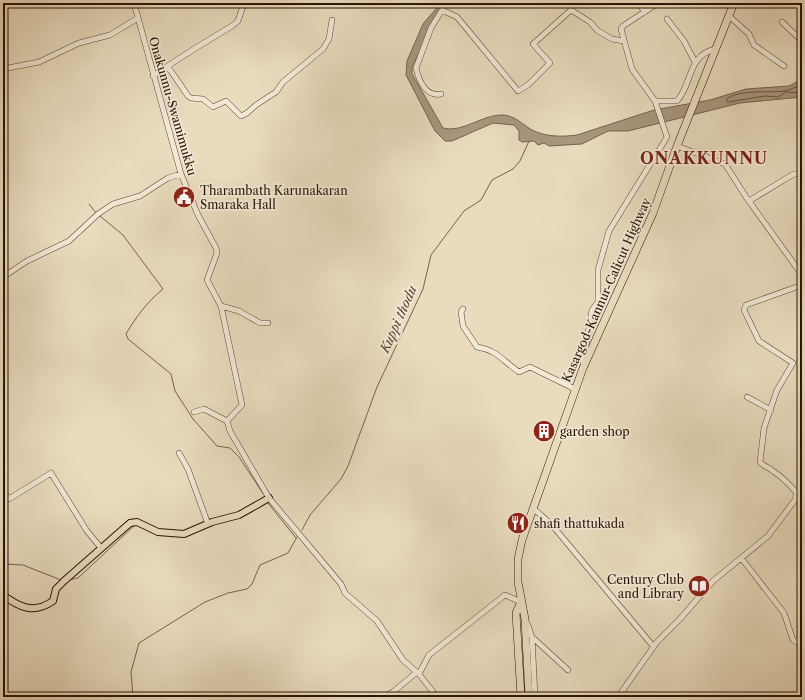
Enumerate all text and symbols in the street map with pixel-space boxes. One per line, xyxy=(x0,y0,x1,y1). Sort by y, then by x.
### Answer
street label: Onakunnu-Swamimukku xyxy=(146,35,200,178)
district label: ONAKKUNNU xyxy=(640,148,768,168)
place label: Tharambath Karunakaran Smaraka Hall xyxy=(200,183,348,212)
public building icon: Tharambath Karunakaran Smaraka Hall xyxy=(171,184,197,210)
street label: Kasargod-Kannur-Calicut Highway xyxy=(558,195,654,385)
water label: Kuppi thodu xyxy=(376,283,420,356)
building icon: garden shop xyxy=(531,418,557,444)
place label: garden shop xyxy=(560,424,630,439)
restaurant icon: shafi thattukada xyxy=(505,510,531,536)
place label: shafi thattukada xyxy=(534,516,625,531)
place label: Century Club and Library xyxy=(607,572,684,601)
library icon: Century Club and Library xyxy=(686,573,712,599)

